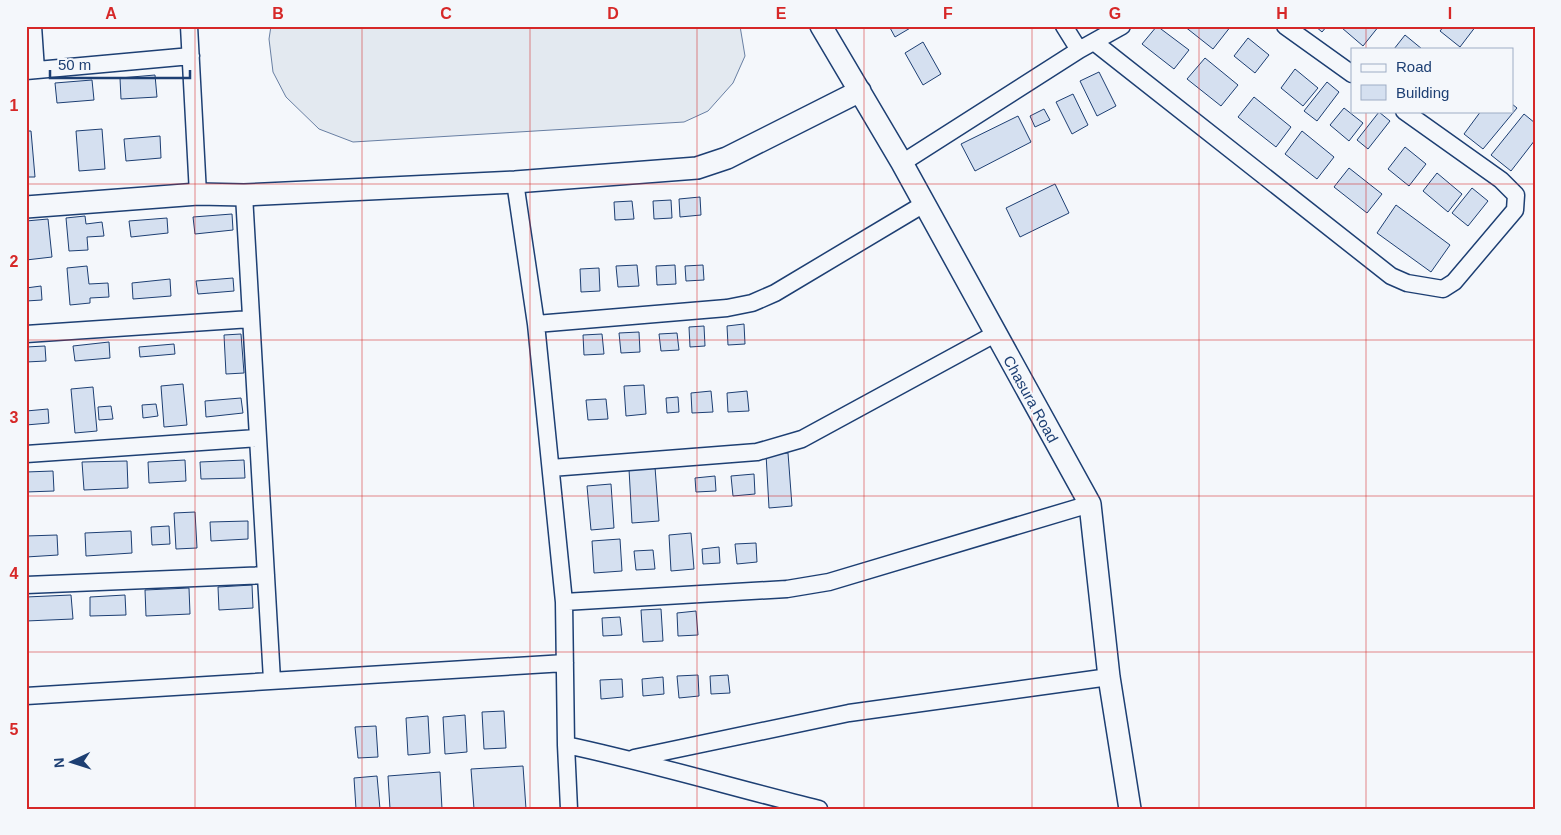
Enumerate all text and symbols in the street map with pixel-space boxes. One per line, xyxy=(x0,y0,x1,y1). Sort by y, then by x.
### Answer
text: A xyxy=(105,5,117,22)
text: B xyxy=(272,5,284,22)
text: C xyxy=(440,5,452,22)
text: D xyxy=(607,5,619,22)
text: E xyxy=(776,5,787,22)
text: F xyxy=(943,5,953,22)
text: G xyxy=(1109,5,1121,22)
text: H xyxy=(1276,5,1288,22)
text: I xyxy=(1448,5,1452,22)
scale bar xyxy=(50,48,190,80)
legend xyxy=(1351,48,1514,112)
text: 50 m xyxy=(58,56,91,73)
text: Road xyxy=(1396,58,1432,75)
text: Building xyxy=(1396,84,1449,101)
text: 1 xyxy=(10,97,19,114)
text: 2 xyxy=(10,253,19,270)
street label: Chasura Road xyxy=(1000,353,1062,445)
text: 3 xyxy=(10,409,19,426)
text: 4 xyxy=(10,565,19,582)
text: 5 xyxy=(10,721,19,738)
north arrow xyxy=(48,738,98,788)
text: N xyxy=(51,757,67,769)

